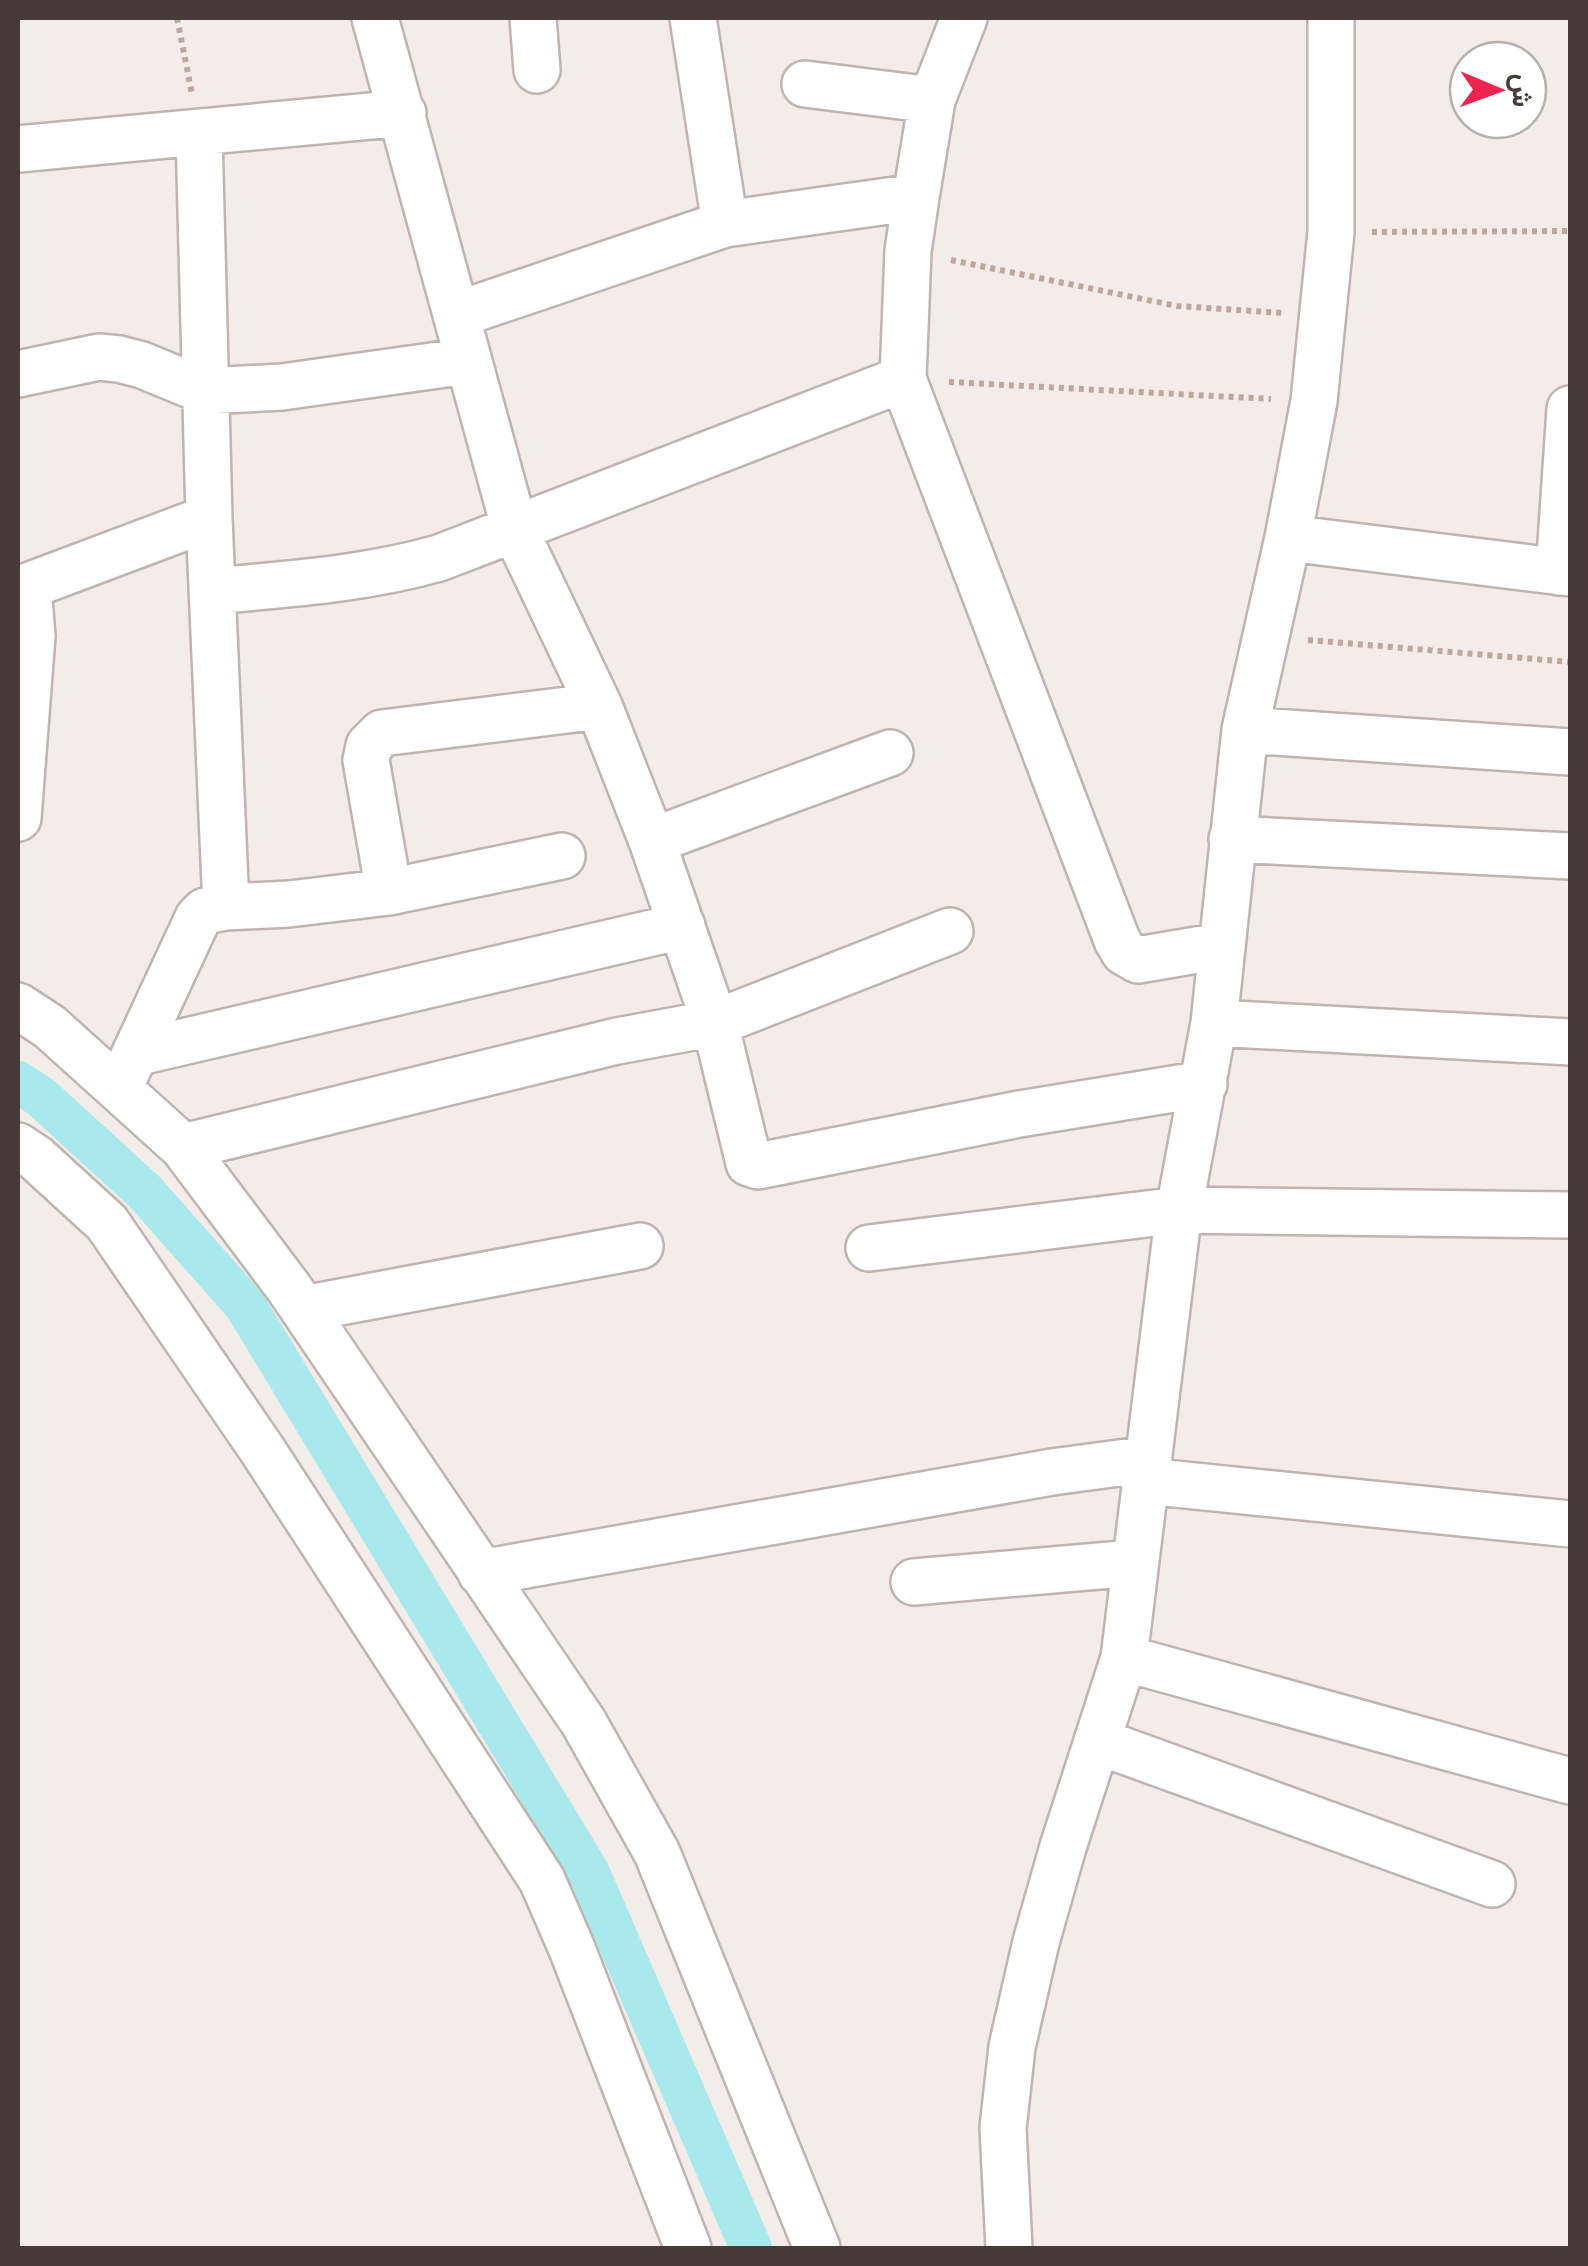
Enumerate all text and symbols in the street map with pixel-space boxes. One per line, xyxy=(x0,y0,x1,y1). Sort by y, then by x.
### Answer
north arrow xyxy=(1448,40,1548,140)
text: ش xyxy=(1506,73,1541,108)

